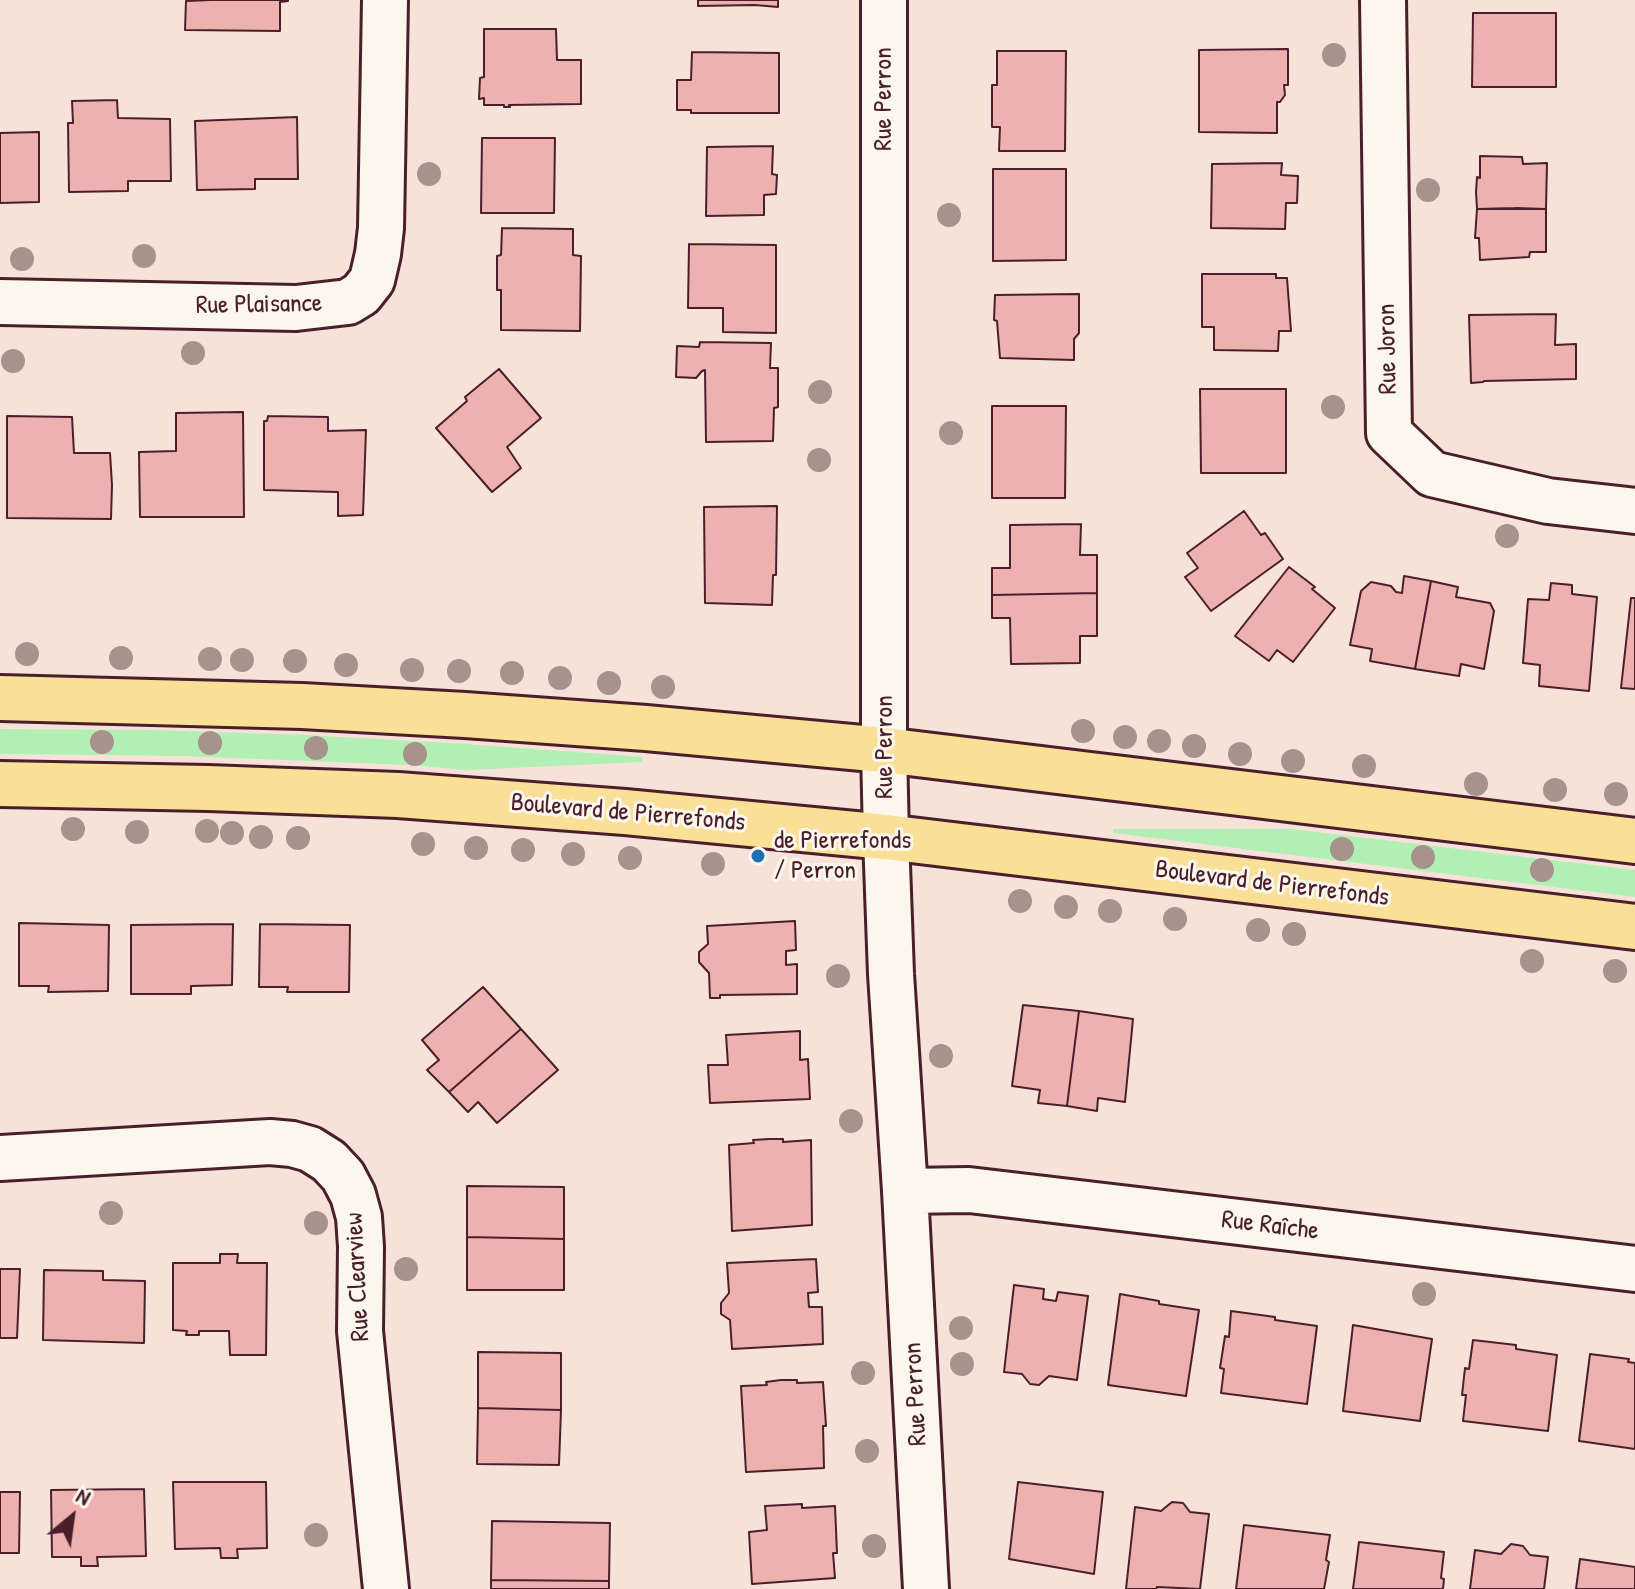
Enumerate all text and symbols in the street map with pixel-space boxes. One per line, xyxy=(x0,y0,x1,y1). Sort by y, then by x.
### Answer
street label: Rue Perron xyxy=(868,47,900,151)
street label: Rue Plaisance xyxy=(196,288,322,322)
street label: Rue Joron xyxy=(1372,303,1404,395)
street label: Rue Perron xyxy=(869,695,901,799)
street label: Boulevard de Pierrefonds xyxy=(509,787,747,839)
place label: de Pierrefonds / Perron xyxy=(774,825,911,886)
marker: de Pierrefonds / Perron xyxy=(749,847,767,865)
street label: Boulevard de Pierrefonds xyxy=(1153,854,1391,914)
street label: Rue Raîche xyxy=(1220,1205,1320,1247)
street label: Rue Clearview xyxy=(339,1212,377,1342)
street label: Rue Perron xyxy=(898,1341,934,1447)
north arrow xyxy=(32,1477,112,1557)
text: N xyxy=(71,1480,96,1512)

